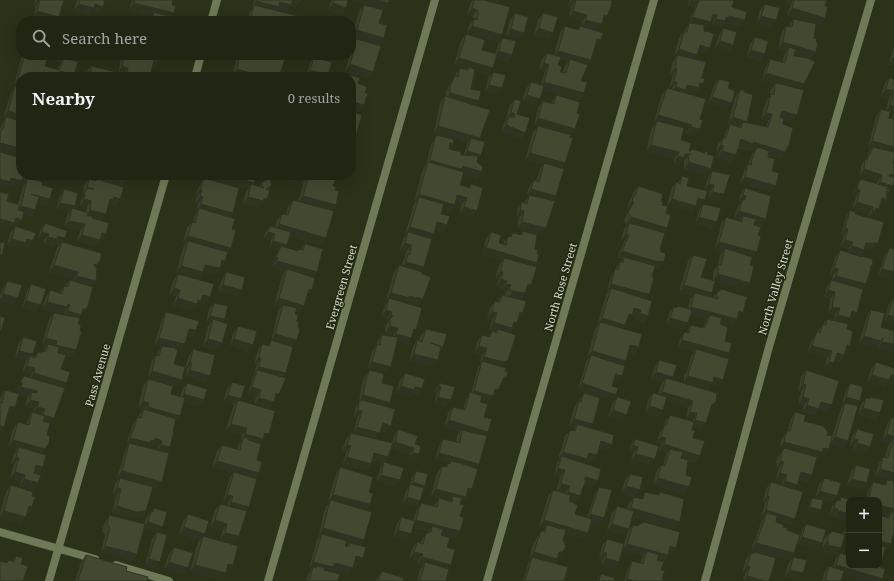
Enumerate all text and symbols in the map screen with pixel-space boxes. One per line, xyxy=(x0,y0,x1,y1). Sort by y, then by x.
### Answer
search box xyxy=(16,16,356,60)
icon: search xyxy=(30,27,52,49)
text: Search here xyxy=(62,28,147,48)
text: Nearby xyxy=(32,87,95,110)
text: 0 results xyxy=(288,89,340,107)
street label: North Valley Street xyxy=(754,237,796,337)
street label: North Rose Street xyxy=(540,241,580,333)
street label: Evergreen Street xyxy=(322,243,360,331)
street label: Pass Avenue xyxy=(81,342,113,408)
map controls xyxy=(846,497,882,569)
button: + xyxy=(846,497,882,533)
button: − xyxy=(846,533,882,569)

